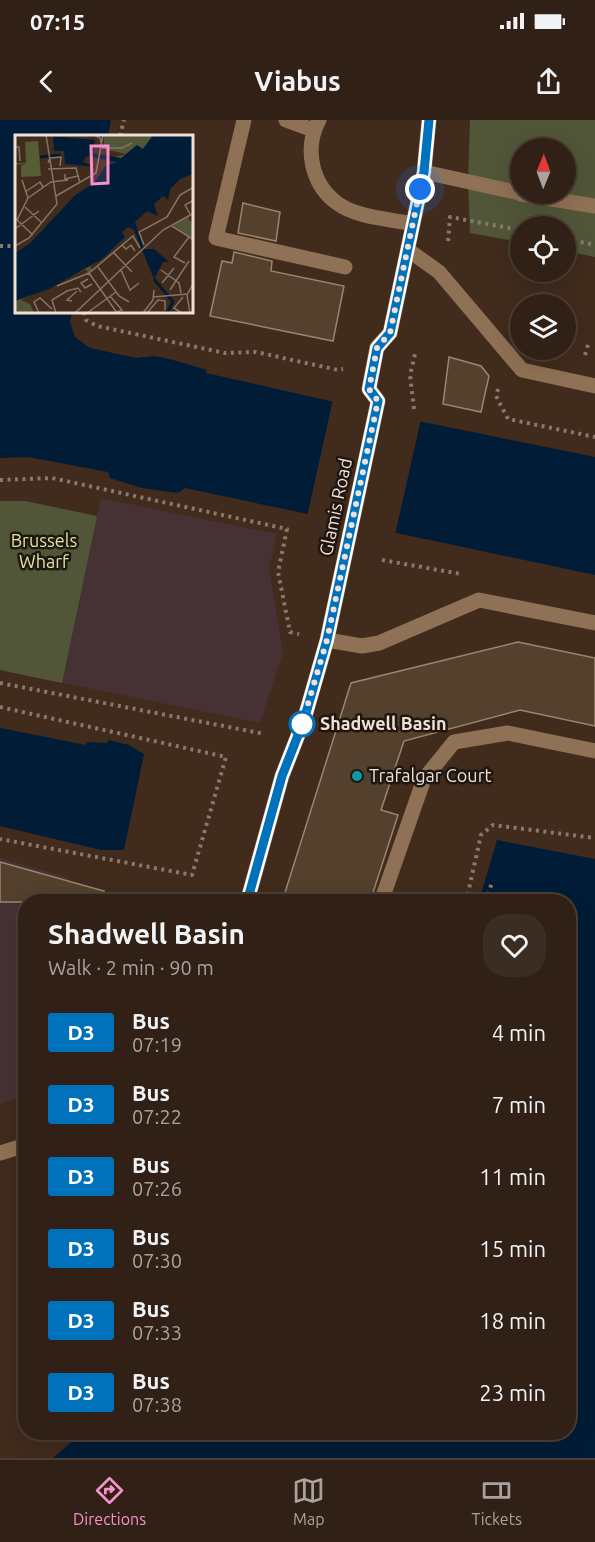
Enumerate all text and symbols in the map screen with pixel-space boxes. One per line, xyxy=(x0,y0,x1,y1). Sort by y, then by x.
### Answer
text: 07:15 xyxy=(30,9,85,34)
icon: back xyxy=(30,65,63,98)
icon: share xyxy=(532,65,565,98)
text: Viabus xyxy=(254,66,341,96)
inset map xyxy=(15,135,194,314)
north arrow xyxy=(510,138,576,204)
map controls xyxy=(510,138,576,360)
your location xyxy=(405,174,435,204)
button: locate xyxy=(510,216,576,282)
button: layers xyxy=(510,294,576,360)
street label: Glamis Road xyxy=(315,456,355,557)
park label: Brussels Wharf xyxy=(11,530,77,571)
marker: Shadwell Basin xyxy=(289,711,315,737)
place label: Shadwell Basin xyxy=(320,713,447,733)
place label: Trafalgar Court xyxy=(369,765,492,785)
marker: Trafalgar Court xyxy=(350,769,364,783)
button: heart xyxy=(483,914,546,977)
text: Shadwell Basin xyxy=(48,918,245,949)
text: Walk · 2 min · 90 m xyxy=(48,956,214,979)
text: Bus xyxy=(132,1008,170,1033)
text: D3 xyxy=(67,1020,95,1044)
text: 4 min xyxy=(492,1020,546,1045)
text: 07:19 xyxy=(132,1033,182,1056)
text: Bus xyxy=(132,1080,170,1105)
text: D3 xyxy=(67,1092,95,1116)
text: 7 min xyxy=(492,1092,546,1117)
text: 07:22 xyxy=(132,1105,182,1128)
text: Bus xyxy=(132,1152,170,1177)
text: D3 xyxy=(67,1164,95,1188)
text: 11 min xyxy=(479,1164,546,1189)
text: 07:26 xyxy=(132,1177,182,1200)
text: Bus xyxy=(132,1224,170,1249)
text: D3 xyxy=(67,1236,95,1260)
text: 15 min xyxy=(479,1236,546,1261)
text: 07:30 xyxy=(132,1249,182,1272)
text: Bus xyxy=(132,1296,170,1321)
text: D3 xyxy=(67,1308,95,1332)
text: 18 min xyxy=(479,1308,546,1333)
text: 07:33 xyxy=(132,1321,182,1344)
text: Bus xyxy=(132,1368,170,1393)
text: D3 xyxy=(67,1380,95,1404)
text: 23 min xyxy=(479,1380,546,1405)
text: 07:38 xyxy=(132,1393,182,1416)
tab: Directions xyxy=(73,1474,146,1528)
tab: Map xyxy=(292,1474,325,1528)
tab: Tickets xyxy=(471,1474,522,1528)

